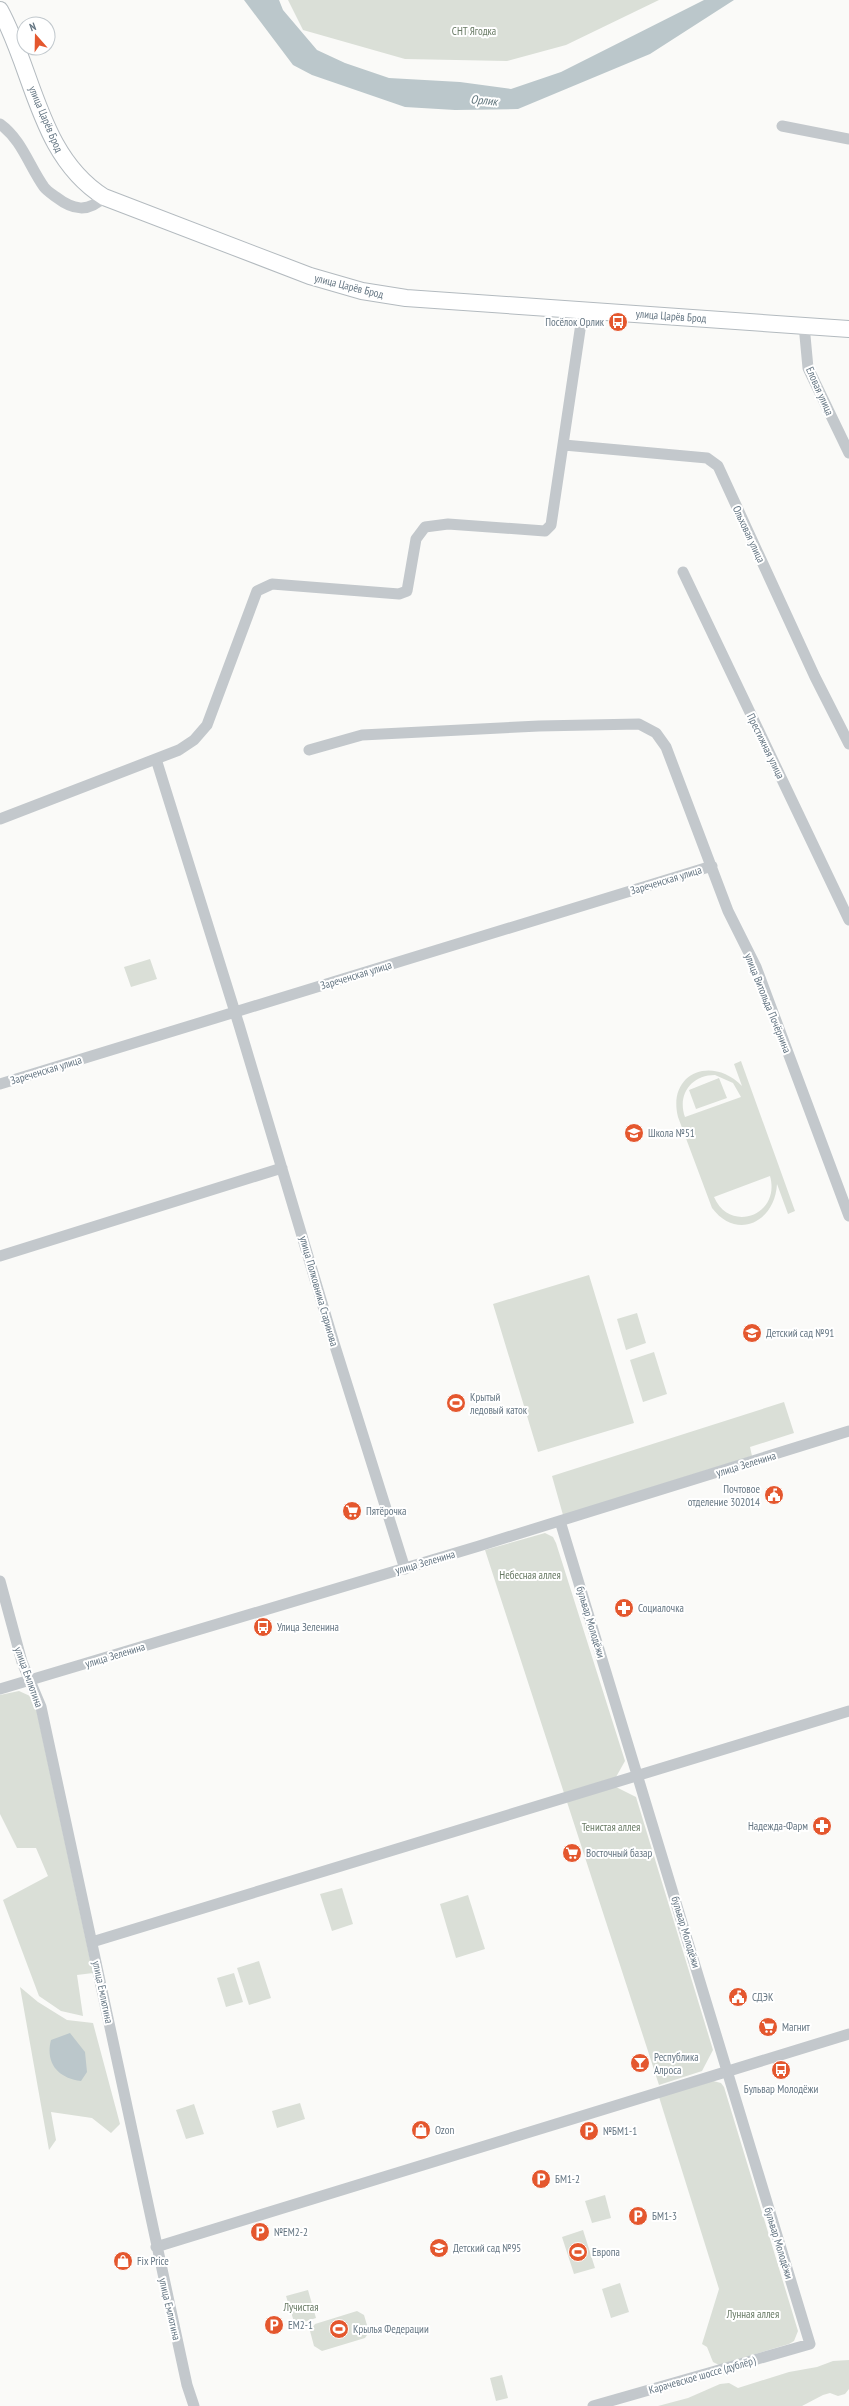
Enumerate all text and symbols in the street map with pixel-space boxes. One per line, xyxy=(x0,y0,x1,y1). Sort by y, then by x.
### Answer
north arrow xyxy=(16,16,56,56)
text: N xyxy=(27,19,38,34)
park label: СНТ Ягодка xyxy=(452,24,496,38)
street label: улица Царёв Брод xyxy=(26,84,66,154)
water label: Орлик xyxy=(470,91,499,109)
street label: улица Царёв Брод xyxy=(313,271,385,301)
street label: улица Царёв Брод xyxy=(635,307,707,325)
bus stop icon: Посёлок Орлик xyxy=(607,311,629,333)
place label: Посёлок Орлик xyxy=(545,315,605,329)
street label: Еловая улица xyxy=(803,364,837,418)
street label: Ольховая улица xyxy=(730,503,768,565)
street label: Престижная улица xyxy=(744,711,788,781)
street label: Зареченская улица xyxy=(629,863,703,897)
street label: улица Витольда Почёрнина xyxy=(742,951,794,1055)
street label: Зареченская улица xyxy=(319,958,393,992)
street label: Зареченская улица xyxy=(9,1053,83,1087)
school or university icon: Школа №51 xyxy=(623,1122,645,1144)
place label: Школа №51 xyxy=(648,1126,695,1140)
street label: улица Полковника Старинова xyxy=(297,1234,341,1348)
school or university icon: Детский сад №91 xyxy=(741,1322,763,1344)
place label: Детский сад №91 xyxy=(766,1326,834,1340)
place label: Крытый ледовый каток xyxy=(469,1390,528,1417)
sports icon: Крытый ледовый каток xyxy=(445,1392,467,1414)
street label: улица Зеленина xyxy=(714,1448,778,1480)
place label: Почтовое отделение 302014 xyxy=(688,1482,760,1509)
public building icon: Почтовое отделение 302014 xyxy=(763,1484,785,1506)
supermarket icon: Пятёрочка xyxy=(341,1500,363,1522)
place label: Пятёрочка xyxy=(366,1504,407,1518)
street label: улица Зеленина xyxy=(393,1547,457,1577)
park label: Небесная аллея xyxy=(499,1568,561,1582)
street label: бульвар Молодёжи xyxy=(573,1584,609,1660)
pharmacy icon: Социалочка xyxy=(613,1597,635,1619)
place label: Социалочка xyxy=(638,1601,684,1615)
bus stop icon: Улица Зеленина xyxy=(252,1616,274,1638)
place label: Улица Зеленина xyxy=(277,1620,339,1634)
street label: улица Зеленина xyxy=(83,1639,147,1671)
street label: улица Емлютина xyxy=(12,1645,46,1709)
pharmacy icon: Надежда-Фарм xyxy=(811,1815,833,1837)
place label: Надежда-Фарм xyxy=(748,1819,808,1833)
park label: Тенистая аллея xyxy=(582,1820,640,1834)
supermarket icon: Восточный базар xyxy=(561,1842,583,1864)
place label: Восточный базар xyxy=(586,1846,653,1860)
street label: бульвар Молодёжи xyxy=(668,1894,704,1970)
street label: улица Емлютина xyxy=(90,1959,116,2025)
public building icon: СДЭК xyxy=(727,1986,749,2008)
place label: СДЭК xyxy=(752,1990,774,2004)
supermarket icon: Магнит xyxy=(757,2016,779,2038)
place label: Магнит xyxy=(782,2020,810,2034)
place label: Республика Алроса xyxy=(654,2050,699,2077)
bar icon: Республика Алроса xyxy=(629,2052,651,2074)
bus stop icon: Бульвар Молодёжи xyxy=(770,2059,792,2081)
place label: Бульвар Молодёжи xyxy=(744,2082,818,2096)
shop icon: Ozon xyxy=(410,2119,432,2141)
parking icon: №БМ1-1 xyxy=(578,2120,600,2142)
place label: Ozon xyxy=(435,2123,454,2137)
place label: №БМ1-1 xyxy=(603,2124,637,2138)
parking icon: БМ1-2 xyxy=(530,2168,552,2190)
place label: БМ1-2 xyxy=(555,2172,580,2186)
parking icon: БМ1-3 xyxy=(627,2205,649,2227)
street label: бульвар Молодёжи xyxy=(761,2205,797,2281)
place label: БМ1-3 xyxy=(652,2209,677,2223)
parking icon: №ЕМ2-2 xyxy=(249,2221,271,2243)
place label: №ЕМ2-2 xyxy=(274,2225,308,2239)
school or university icon: Детский сад №95 xyxy=(428,2237,450,2259)
place label: Детский сад №95 xyxy=(453,2241,521,2255)
sports icon: Европа xyxy=(567,2241,589,2263)
place label: Европа xyxy=(592,2245,620,2259)
shop icon: Fix Price xyxy=(112,2250,134,2272)
place label: Fix Price xyxy=(137,2254,169,2268)
street label: улица Емлютина xyxy=(156,2276,184,2342)
park label: Лучистая xyxy=(283,2300,318,2314)
park label: Лунная аллея xyxy=(726,2307,779,2321)
parking icon: ЕМ2-1 xyxy=(263,2314,285,2336)
place label: ЕМ2-1 xyxy=(288,2318,313,2332)
sports icon: Крылья Федерации xyxy=(328,2318,350,2340)
place label: Крылья Федерации xyxy=(353,2322,429,2336)
street label: Карачевское шоссе (дублёр) xyxy=(647,2353,757,2397)

